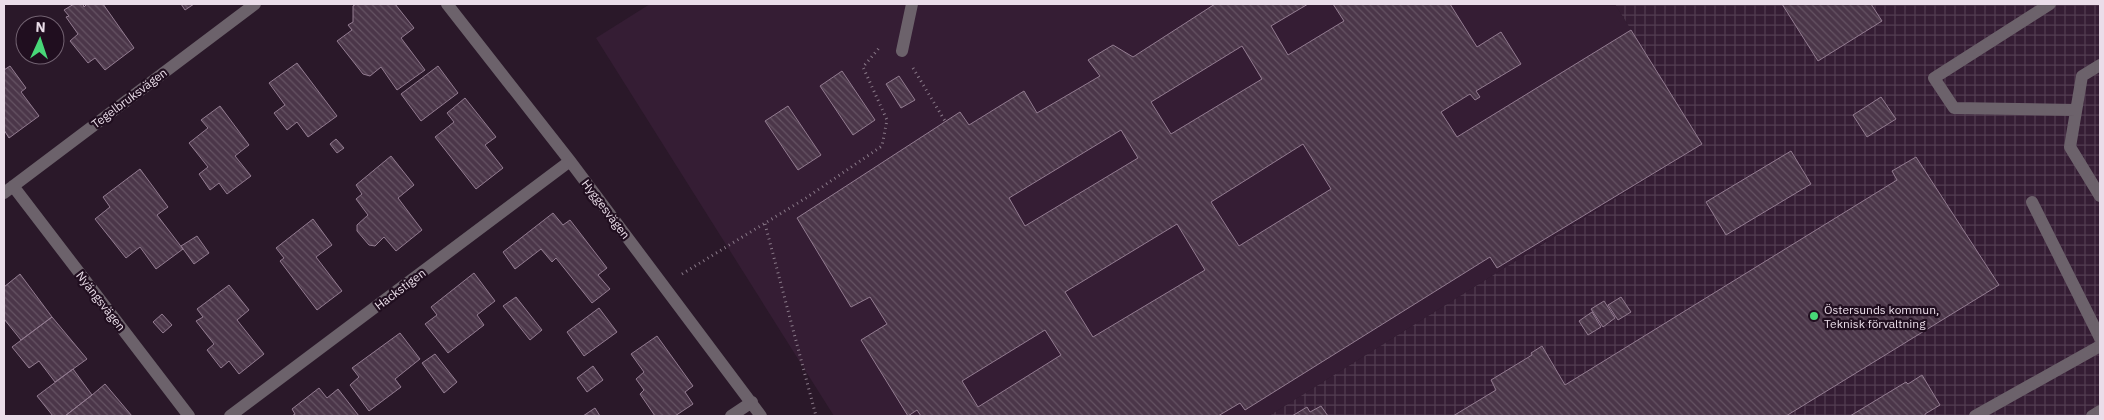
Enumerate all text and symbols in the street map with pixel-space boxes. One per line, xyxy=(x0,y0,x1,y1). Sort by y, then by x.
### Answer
north arrow xyxy=(15,15,65,65)
text: N xyxy=(35,18,46,36)
street label: Tegelbruksvägen xyxy=(88,65,170,131)
street label: Hyggesvägen xyxy=(579,176,633,242)
street label: Hackstigen xyxy=(372,265,428,313)
street label: Nyängsvägen xyxy=(73,268,129,334)
place label: Östersunds kommun, Teknisk förvaltning xyxy=(1824,302,1939,331)
marker: Östersunds kommun, Teknisk förvaltning xyxy=(1808,310,1820,322)

